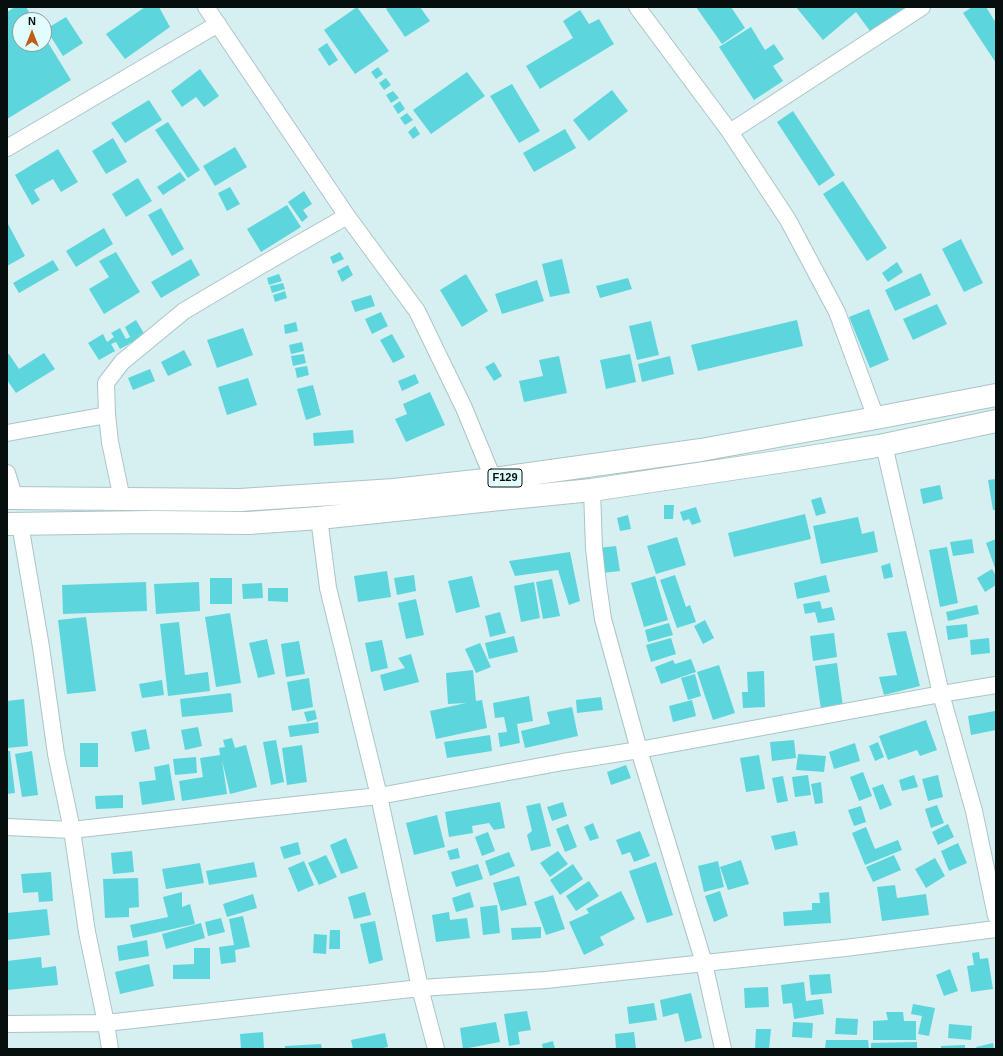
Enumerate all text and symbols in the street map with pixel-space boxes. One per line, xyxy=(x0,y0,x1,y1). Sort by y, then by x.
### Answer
north arrow xyxy=(12,12,52,52)
text: N xyxy=(28,15,36,27)
road number: F129 xyxy=(488,469,522,487)

